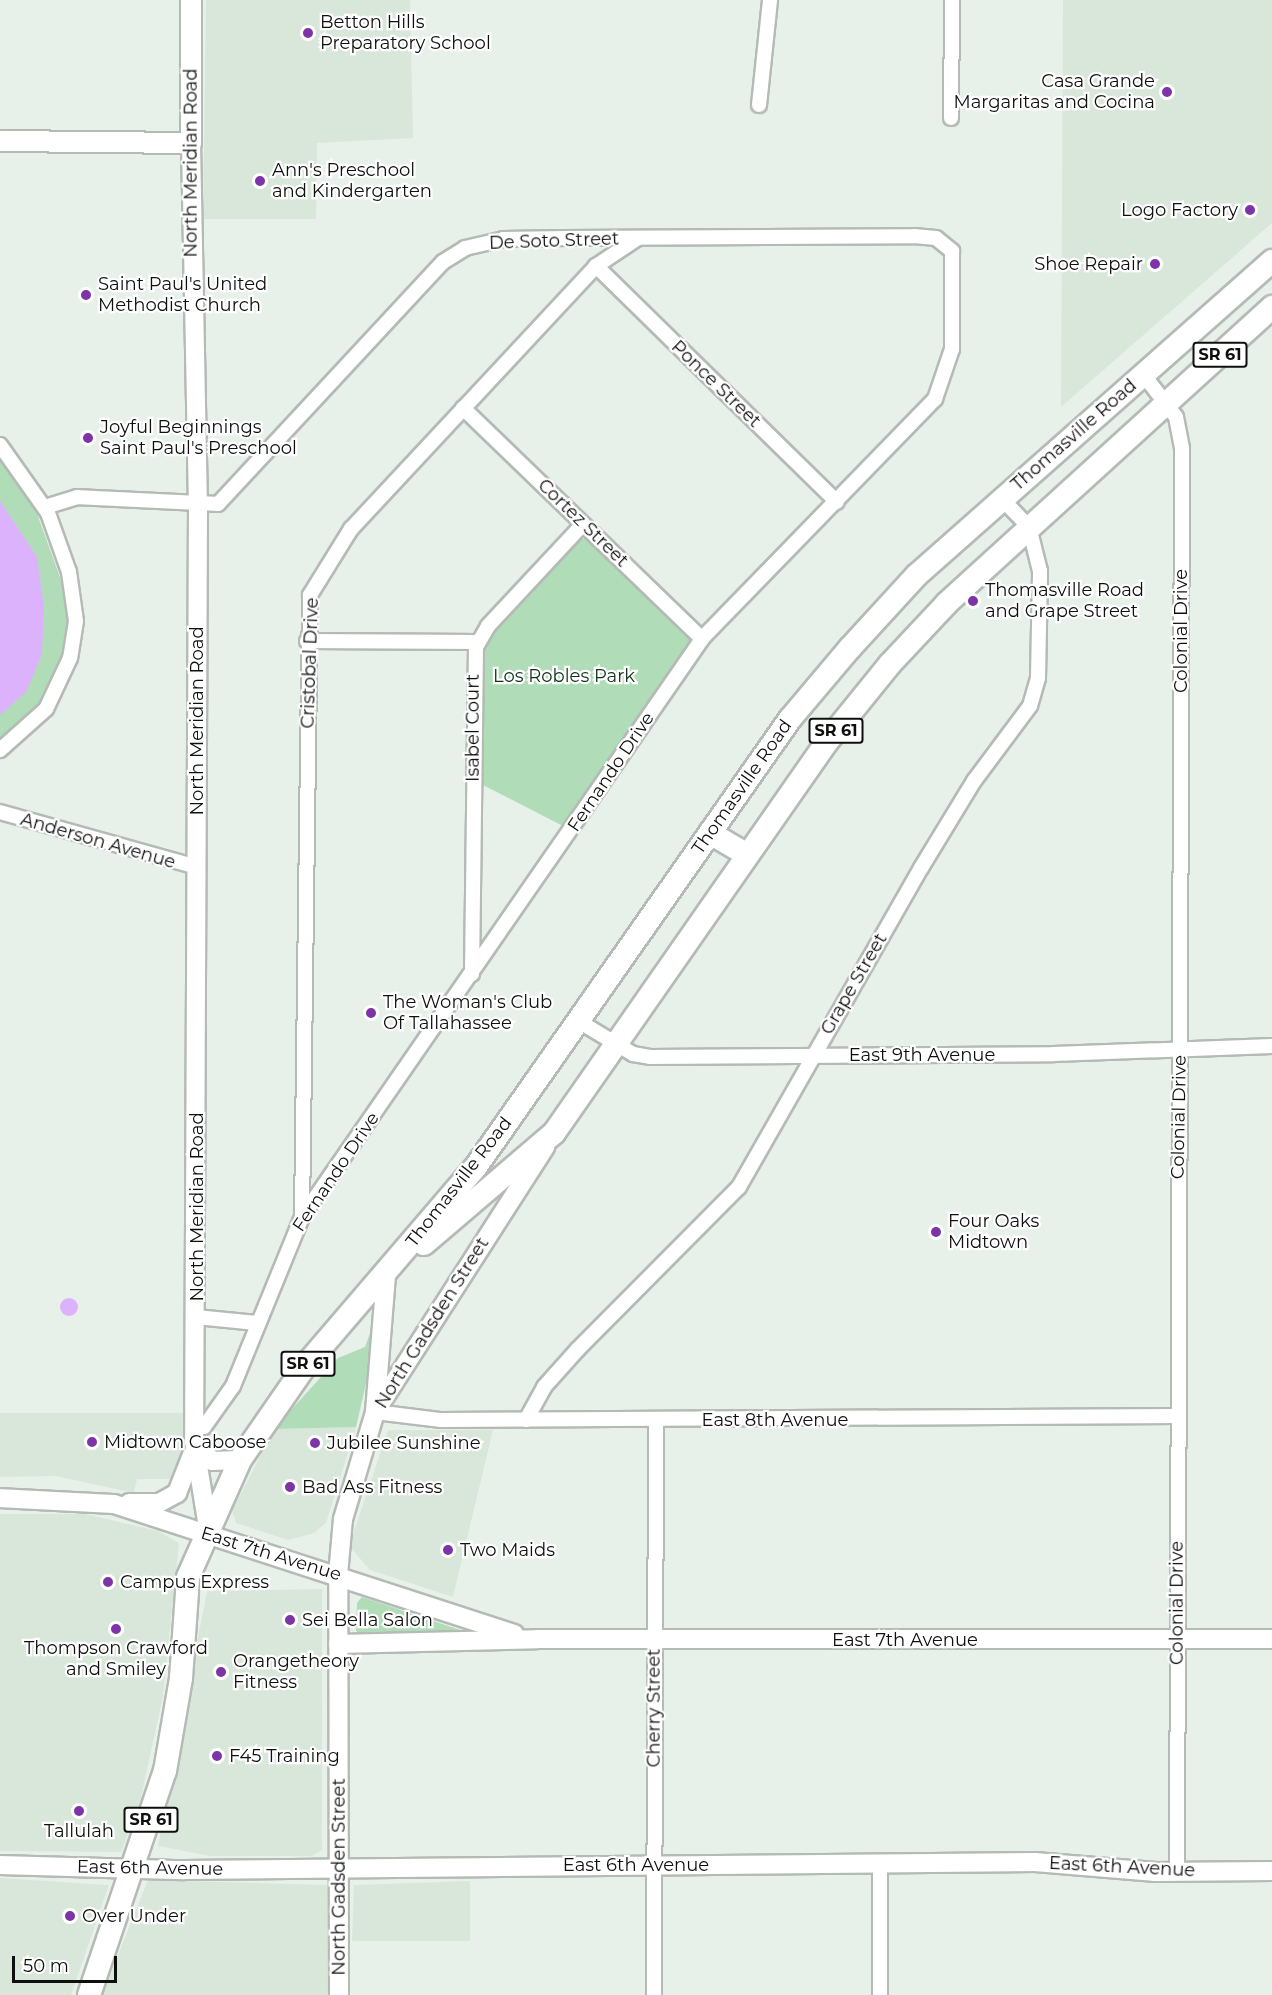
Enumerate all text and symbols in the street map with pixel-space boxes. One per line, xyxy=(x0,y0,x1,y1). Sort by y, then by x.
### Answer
place label: Betton Hills Preparatory School xyxy=(320,12,491,54)
marker: Betton Hills Preparatory School xyxy=(301,26,315,40)
street label: North Meridian Road xyxy=(180,68,202,258)
place label: Casa Grande Margaritas and Cocina xyxy=(953,71,1155,113)
marker: Casa Grande Margaritas and Cocina xyxy=(1160,85,1174,99)
place label: Ann's Preschool and Kindergarten xyxy=(272,160,432,202)
marker: Ann's Preschool and Kindergarten xyxy=(253,174,267,188)
place label: Logo Factory xyxy=(1121,199,1238,221)
marker: Logo Factory xyxy=(1243,203,1257,217)
street label: De Soto Street xyxy=(489,228,619,254)
place label: Shoe Repair xyxy=(1034,253,1143,275)
marker: Shoe Repair xyxy=(1148,257,1162,271)
place label: Saint Paul's United Methodist Church xyxy=(98,274,267,316)
marker: Saint Paul's United Methodist Church xyxy=(79,288,93,302)
street label: Ponce Street xyxy=(667,336,765,432)
road number: SR 61 xyxy=(1192,342,1248,368)
street label: Thomasville Road xyxy=(1007,375,1141,495)
place label: Joyful Beginnings Saint Paul's Preschool xyxy=(100,417,297,460)
marker: Joyful Beginnings Saint Paul's Preschool xyxy=(81,431,95,445)
street label: Cortez Street xyxy=(533,475,633,571)
street label: Colonial Drive xyxy=(1170,569,1192,693)
place label: Thomasville Road and Grape Street xyxy=(985,580,1144,622)
marker: Thomasville Road and Grape Street xyxy=(966,594,980,608)
street label: Cristobal Drive xyxy=(297,597,323,729)
street label: North Meridian Road xyxy=(186,626,208,816)
park label: Los Robles Park xyxy=(493,665,635,687)
street label: Isabel Court xyxy=(462,674,484,782)
street label: Fernando Drive xyxy=(563,708,659,836)
street label: Thomasville Road xyxy=(688,716,796,858)
road number: SR 61 xyxy=(808,718,864,744)
street label: Anderson Avenue xyxy=(18,809,178,873)
street label: Grape Street xyxy=(816,930,892,1038)
place label: The Woman's Club Of Tallahassee xyxy=(383,992,552,1034)
marker: The Woman's Club Of Tallahassee xyxy=(364,1006,378,1020)
street label: East 9th Avenue xyxy=(849,1044,995,1066)
street label: Colonial Drive xyxy=(1167,1055,1191,1179)
street label: Fernando Drive xyxy=(288,1108,384,1236)
street label: North Meridian Road xyxy=(186,1112,208,1302)
street label: Thomasville Road xyxy=(402,1113,516,1251)
place label: Four Oaks Midtown xyxy=(948,1211,1039,1254)
marker: Four Oaks Midtown xyxy=(929,1225,943,1239)
street label: North Gadsden Street xyxy=(371,1234,493,1412)
road number: SR 61 xyxy=(280,1351,336,1377)
street label: East 8th Avenue xyxy=(702,1409,848,1431)
place label: Midtown Caboose xyxy=(104,1431,266,1453)
place label: Jubilee Sunshine xyxy=(327,1432,481,1454)
marker: Midtown Caboose xyxy=(85,1435,99,1449)
marker: Jubilee Sunshine xyxy=(308,1436,322,1450)
place label: Bad Ass Fitness xyxy=(302,1476,442,1498)
marker: Bad Ass Fitness xyxy=(283,1480,297,1494)
street label: East 7th Avenue xyxy=(198,1522,344,1586)
place label: Two Maids xyxy=(460,1539,555,1561)
street label: Colonial Drive xyxy=(1166,1541,1188,1665)
marker: Two Maids xyxy=(441,1543,455,1557)
place label: Campus Express xyxy=(120,1571,269,1593)
marker: Campus Express xyxy=(101,1575,115,1589)
place label: Sei Bella Salon xyxy=(302,1609,433,1631)
marker: Sei Bella Salon xyxy=(283,1613,297,1627)
marker: Thompson Crawford and Smiley xyxy=(109,1622,123,1636)
street label: East 7th Avenue xyxy=(832,1629,978,1651)
place label: Thompson Crawford and Smiley xyxy=(24,1638,208,1680)
street label: Cherry Street xyxy=(643,1649,665,1767)
place label: Orangetheory Fitness xyxy=(233,1651,359,1694)
marker: Orangetheory Fitness xyxy=(214,1665,228,1679)
place label: F45 Training xyxy=(229,1745,340,1767)
marker: F45 Training xyxy=(210,1749,224,1763)
street label: North Gadsden Street xyxy=(328,1778,350,1976)
marker: Tallulah xyxy=(72,1804,86,1818)
road number: SR 61 xyxy=(122,1807,180,1833)
place label: Tallulah xyxy=(44,1820,114,1842)
street label: East 6th Avenue xyxy=(1048,1852,1196,1882)
street label: East 6th Avenue xyxy=(563,1854,709,1876)
street label: East 6th Avenue xyxy=(77,1856,223,1880)
place label: Over Under xyxy=(82,1905,186,1927)
marker: Over Under xyxy=(63,1909,77,1923)
scale bar xyxy=(15,1944,120,1982)
text: 50 m xyxy=(23,1955,69,1977)

